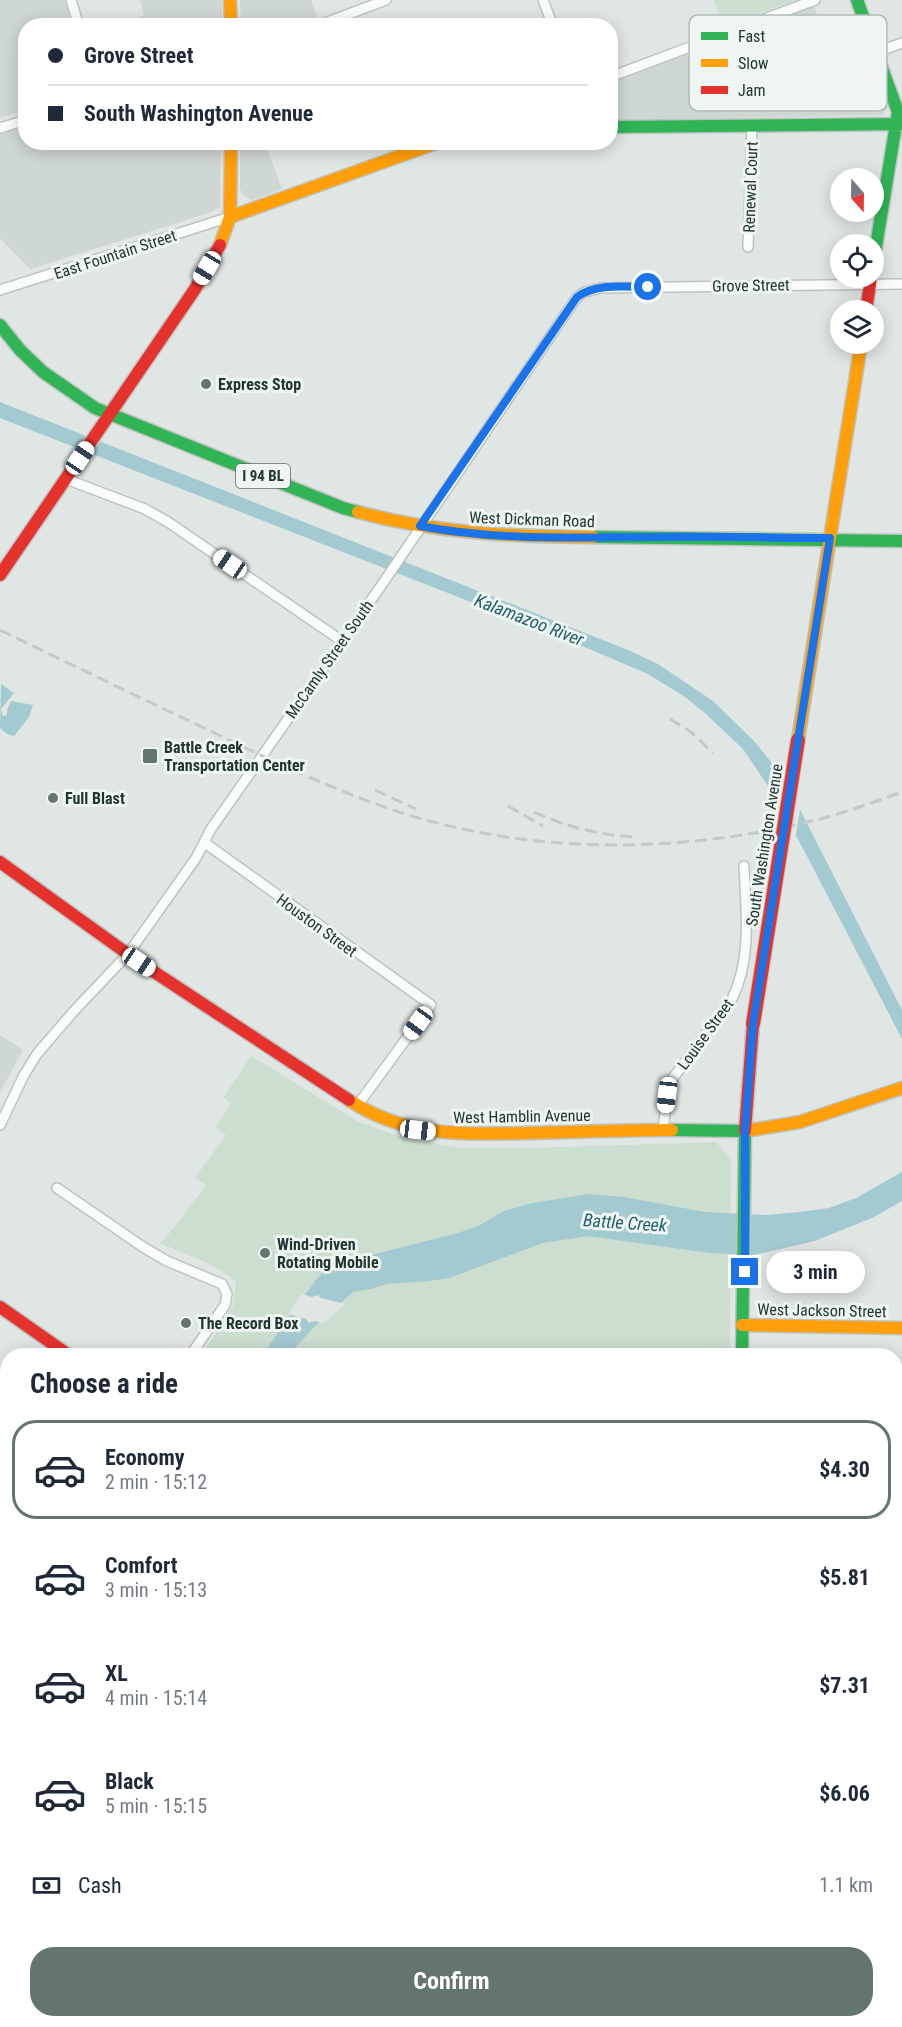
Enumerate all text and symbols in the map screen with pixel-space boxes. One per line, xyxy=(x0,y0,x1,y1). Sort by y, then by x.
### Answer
legend xyxy=(689,15,887,111)
text: Fast xyxy=(738,27,765,46)
text: Grove Street xyxy=(84,43,193,68)
text: Slow xyxy=(738,54,768,73)
text: Jam xyxy=(738,81,765,100)
text: South Washington Avenue xyxy=(84,101,313,126)
street label: Renewal Court xyxy=(739,141,762,233)
north arrow xyxy=(830,168,884,222)
map controls xyxy=(830,168,884,354)
street label: East Fountain Street xyxy=(52,226,179,283)
button: locate xyxy=(830,234,884,288)
car xyxy=(190,248,224,288)
route start xyxy=(634,273,661,300)
street label: Grove Street xyxy=(712,275,790,296)
button: layers xyxy=(830,300,884,354)
place label: Express Stop xyxy=(218,375,301,394)
marker: Express Stop xyxy=(199,377,213,391)
car xyxy=(62,438,98,478)
road number: I 94 BL xyxy=(236,464,290,488)
street label: West Dickman Road xyxy=(469,508,595,531)
car xyxy=(210,546,250,582)
water label: Kalamazoo River xyxy=(472,589,587,650)
street label: McCamly Street South xyxy=(281,597,377,722)
place label: Battle Creek Transportation Center xyxy=(164,738,305,775)
marker: Battle Creek Transportation Center xyxy=(141,747,159,765)
street label: South Washington Avenue xyxy=(742,762,787,928)
place label: Full Blast xyxy=(65,789,125,808)
marker: Full Blast xyxy=(46,791,60,805)
street label: Houston Street xyxy=(273,890,361,961)
car xyxy=(119,944,159,980)
street label: Louise Street xyxy=(673,995,738,1073)
car xyxy=(400,1003,436,1043)
car xyxy=(656,1076,678,1114)
street label: West Hamblin Avenue xyxy=(453,1106,591,1127)
car xyxy=(399,1119,437,1141)
water label: Battle Creek xyxy=(583,1209,669,1236)
place label: Wind-Driven Rotating Mobile xyxy=(277,1235,379,1272)
marker: Wind-Driven Rotating Mobile xyxy=(258,1246,272,1260)
callout: 3 min xyxy=(766,1251,865,1293)
route end xyxy=(731,1258,758,1285)
text: 3 min xyxy=(793,1260,838,1284)
street label: West Jackson Street xyxy=(757,1300,887,1321)
place label: The Record Box xyxy=(198,1314,299,1333)
marker: The Record Box xyxy=(179,1316,193,1330)
text: Choose a ride xyxy=(30,1368,178,1400)
icon: car xyxy=(33,1443,87,1497)
text: Economy xyxy=(105,1445,185,1470)
text: $4.30 xyxy=(819,1457,870,1482)
text: 2 min · 15:12 xyxy=(105,1470,207,1494)
icon: car xyxy=(33,1551,87,1605)
text: Comfort xyxy=(105,1553,178,1578)
text: $5.81 xyxy=(819,1565,870,1590)
text: 3 min · 15:13 xyxy=(105,1578,207,1602)
icon: car xyxy=(33,1659,87,1713)
text: XL xyxy=(105,1661,128,1686)
text: $7.31 xyxy=(819,1673,870,1698)
text: 4 min · 15:14 xyxy=(105,1686,207,1710)
icon: car xyxy=(33,1767,87,1821)
text: Black xyxy=(105,1769,154,1794)
text: $6.06 xyxy=(819,1781,870,1806)
text: 5 min · 15:15 xyxy=(105,1794,207,1818)
icon: cash xyxy=(30,1869,63,1902)
text: Cash xyxy=(78,1873,122,1898)
text: 1.1 km xyxy=(819,1873,873,1897)
button: Confirm xyxy=(30,1947,873,2016)

